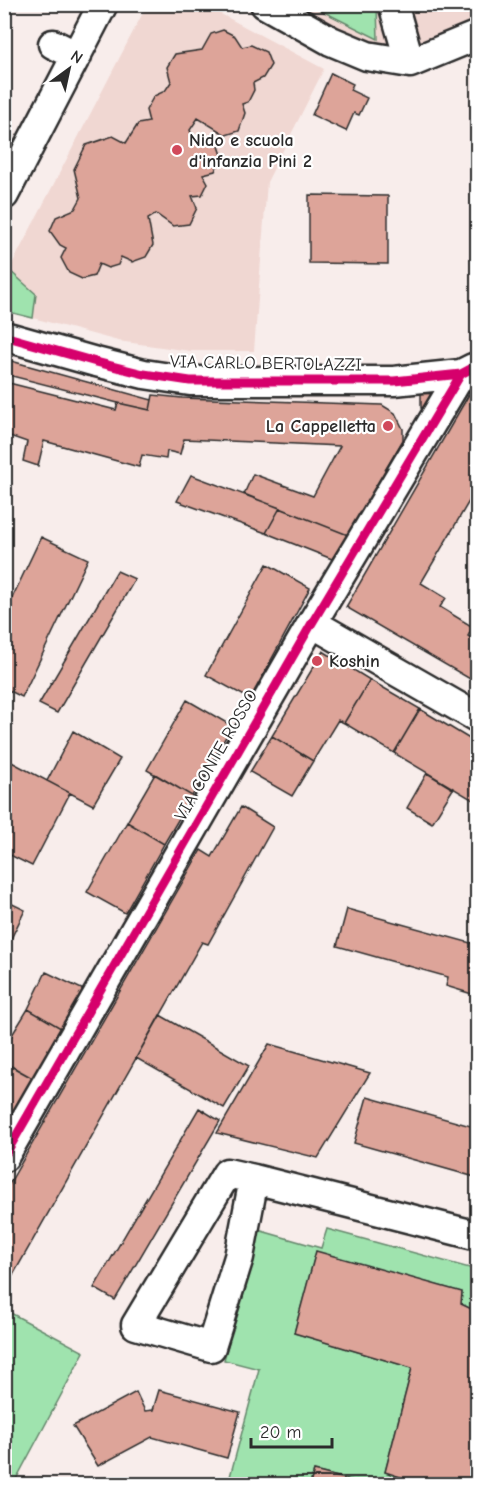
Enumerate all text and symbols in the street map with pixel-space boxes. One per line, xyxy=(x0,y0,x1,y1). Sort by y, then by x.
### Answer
north arrow xyxy=(39,39,99,99)
text: N xyxy=(67,47,86,68)
place label: Nido e scuola d'infanzia Pini 2 xyxy=(189,130,312,172)
marker: Nido e scuola d'infanzia Pini 2 xyxy=(170,143,184,157)
street label: VIA CARLO BERTOLAZZI xyxy=(170,351,362,376)
place label: La Cappelletta xyxy=(266,416,376,437)
marker: La Cappelletta xyxy=(381,419,395,433)
place label: Koshin xyxy=(329,651,380,672)
marker: Koshin xyxy=(310,654,324,668)
street label: VIA CONTE ROSSO xyxy=(170,686,262,824)
scale bar xyxy=(251,1411,332,1449)
text: 20 m xyxy=(260,1422,301,1443)

